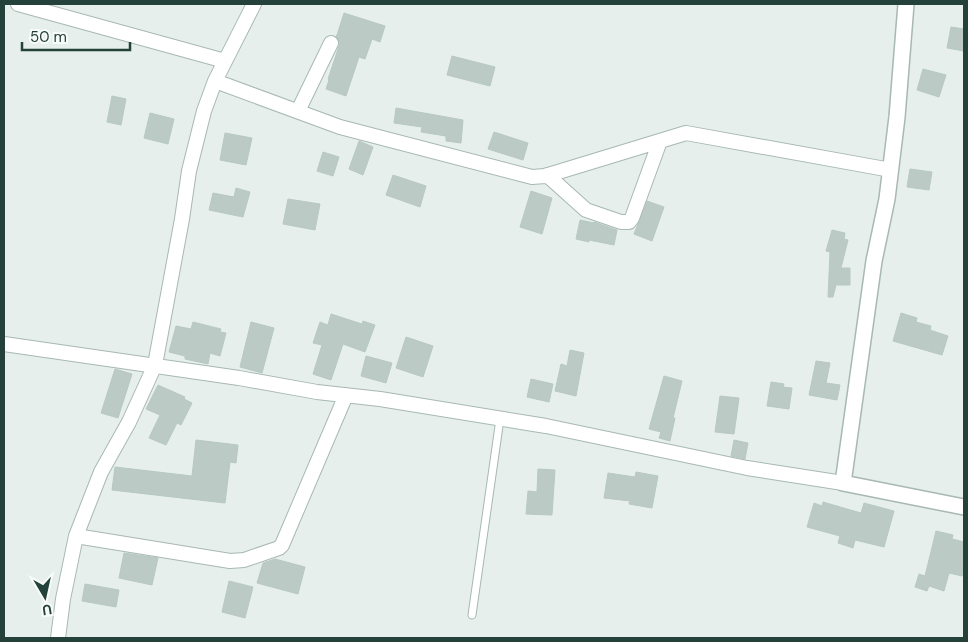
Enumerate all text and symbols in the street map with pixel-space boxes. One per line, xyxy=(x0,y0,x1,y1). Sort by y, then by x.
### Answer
scale bar xyxy=(22,20,130,52)
text: 50 m xyxy=(30,27,67,47)
north arrow xyxy=(20,572,70,622)
text: U xyxy=(41,600,53,619)

